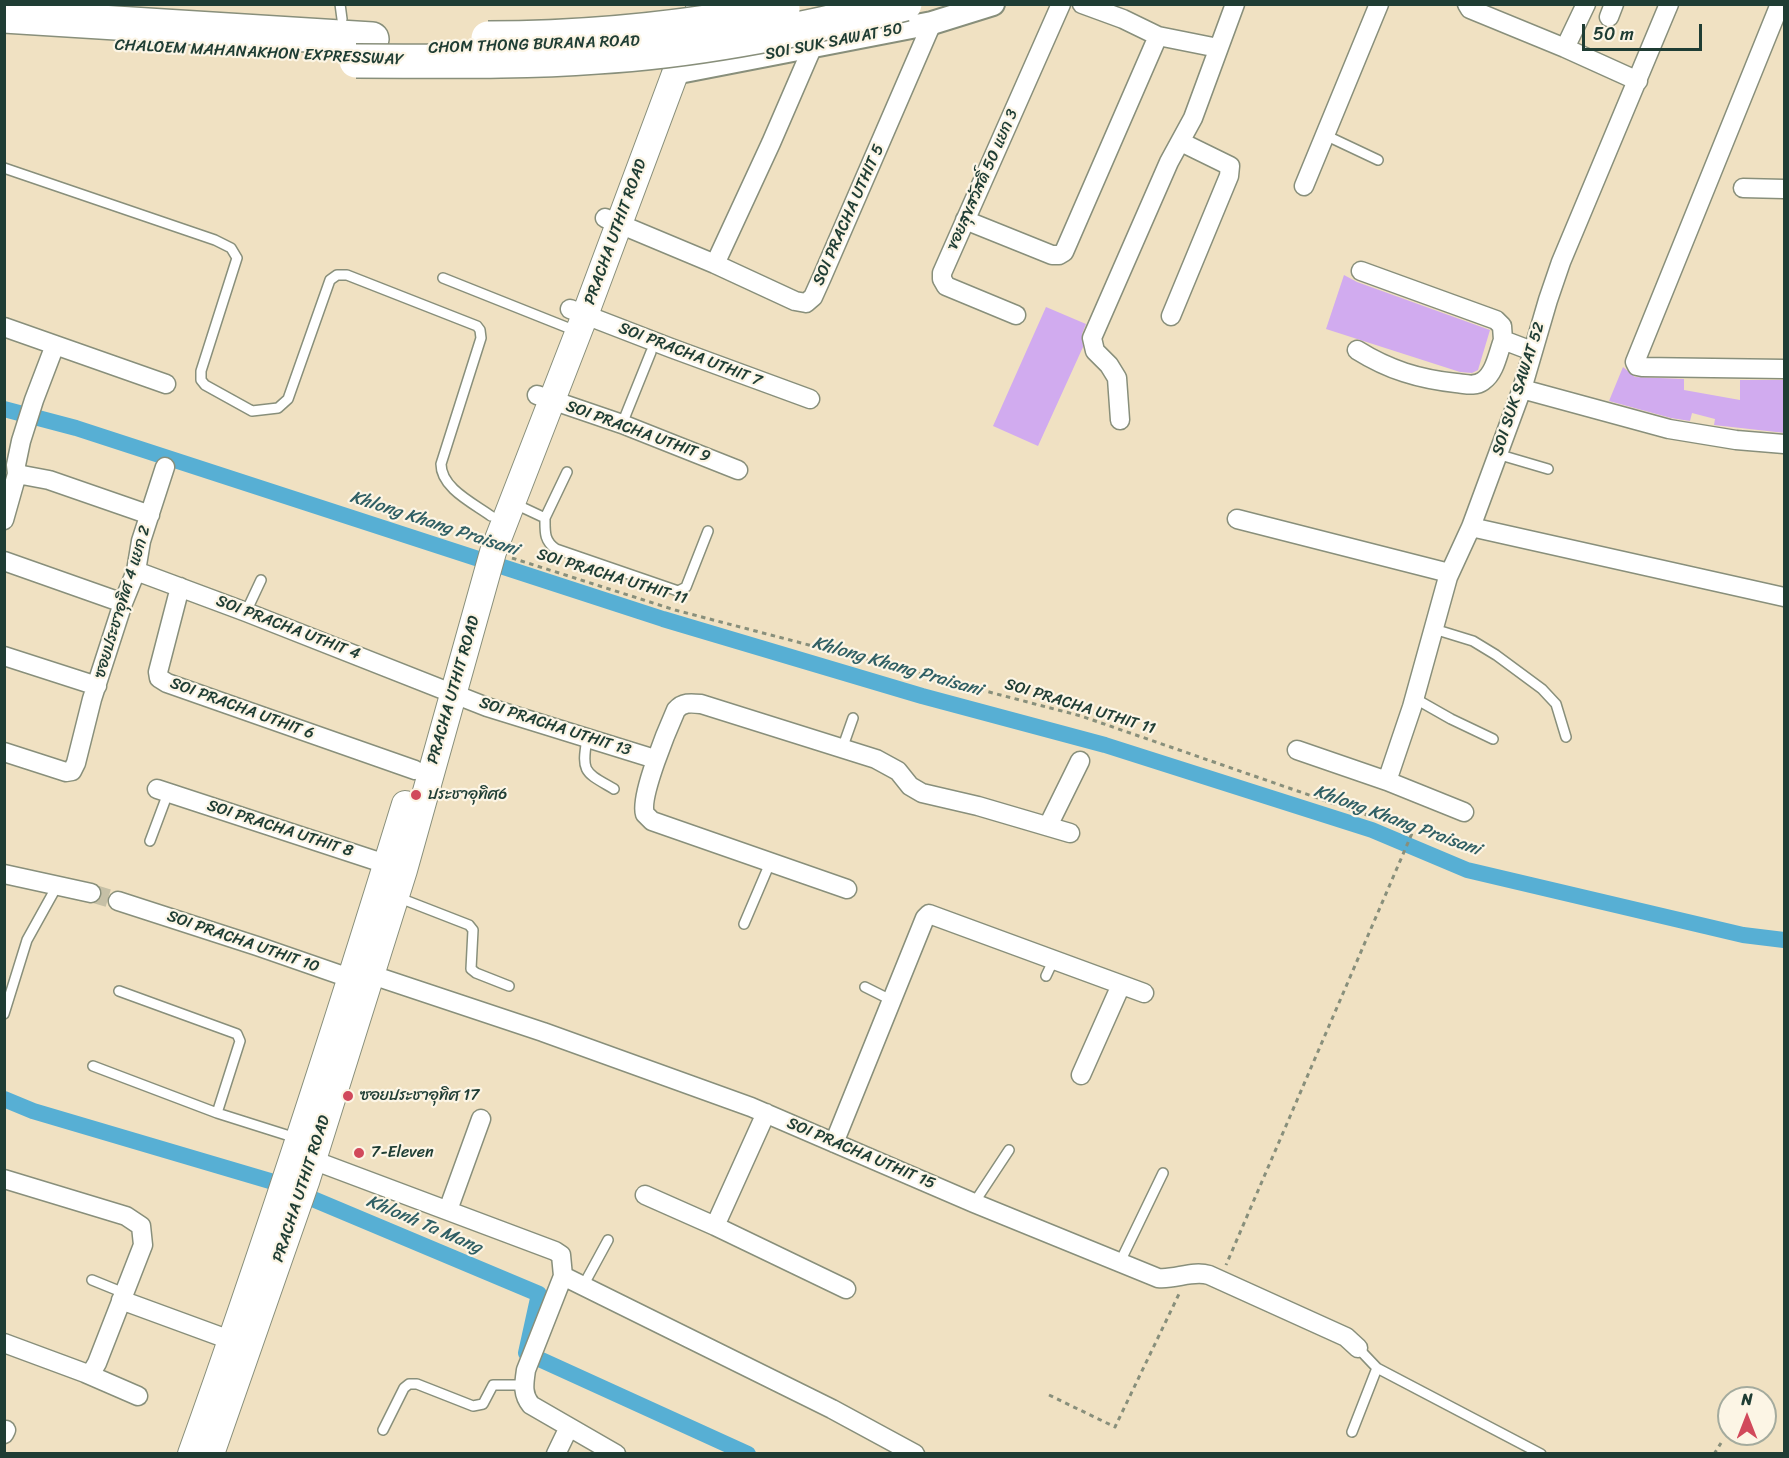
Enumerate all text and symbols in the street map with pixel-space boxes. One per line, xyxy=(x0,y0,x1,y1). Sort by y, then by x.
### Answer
scale bar xyxy=(1585,12,1705,50)
text: 50 m xyxy=(1593,18,1634,50)
street label: SOI SUK SAWAT 50 xyxy=(764,19,904,65)
street label: CHOM THONG BURANA ROAD xyxy=(428,32,640,58)
street label: CHALOEM MAHANAKHON EXPRESSWAY xyxy=(114,36,404,70)
street label: ฃอยสุขสวัสดิ์ 50 แยก 3 xyxy=(943,106,1023,254)
street label: SOI PRACHA UTHIT 5 xyxy=(809,141,889,289)
street label: PRACHA UTHIT ROAD xyxy=(581,157,651,307)
street label: SOI PRACHA UTHIT 7 xyxy=(616,319,764,391)
street label: SOI SUK SAWAT 52 xyxy=(1488,320,1550,458)
street label: SOI PRACHA UTHIT 9 xyxy=(563,397,713,467)
water label: Khlong Khang Praisani xyxy=(347,487,521,561)
street label: ซอยประชาอุทิศ 4 แยก 2 xyxy=(91,523,155,681)
street label: SOI PRACHA UTHIT 11 xyxy=(534,545,690,609)
street label: SOI PRACHA UTHIT 4 xyxy=(213,592,363,664)
street label: PRACHA UTHIT ROAD xyxy=(424,614,484,766)
water label: Khlong Khang Praisani xyxy=(810,632,984,702)
street label: SOI PRACHA UTHIT 6 xyxy=(167,674,317,744)
street label: SOI PRACHA UTHIT 11 xyxy=(1002,675,1158,739)
street label: SOI PRACHA UTHIT 13 xyxy=(477,693,633,761)
water label: Khlong Khang Praisani xyxy=(1311,781,1483,861)
place label: ประชาอุทิศ6 xyxy=(428,785,507,805)
marker: ประชาอุทิศ6 xyxy=(409,788,423,802)
street label: SOI PRACHA UTHIT 8 xyxy=(205,796,355,862)
street label: SOI PRACHA UTHIT 10 xyxy=(164,907,322,977)
place label: ซอยประชาอุทิศ 17 xyxy=(360,1086,479,1106)
marker: ซอยประชาอุทิศ 17 xyxy=(341,1089,355,1103)
street label: PRACHA UTHIT ROAD xyxy=(269,1113,335,1265)
street label: SOI PRACHA UTHIT 15 xyxy=(784,1114,938,1194)
place label: 7-Eleven xyxy=(371,1143,434,1163)
marker: 7-Eleven xyxy=(352,1146,366,1160)
water label: Khlonh Ta Mang xyxy=(363,1191,485,1259)
text: N xyxy=(1741,1385,1753,1414)
north arrow xyxy=(1717,1386,1777,1446)

